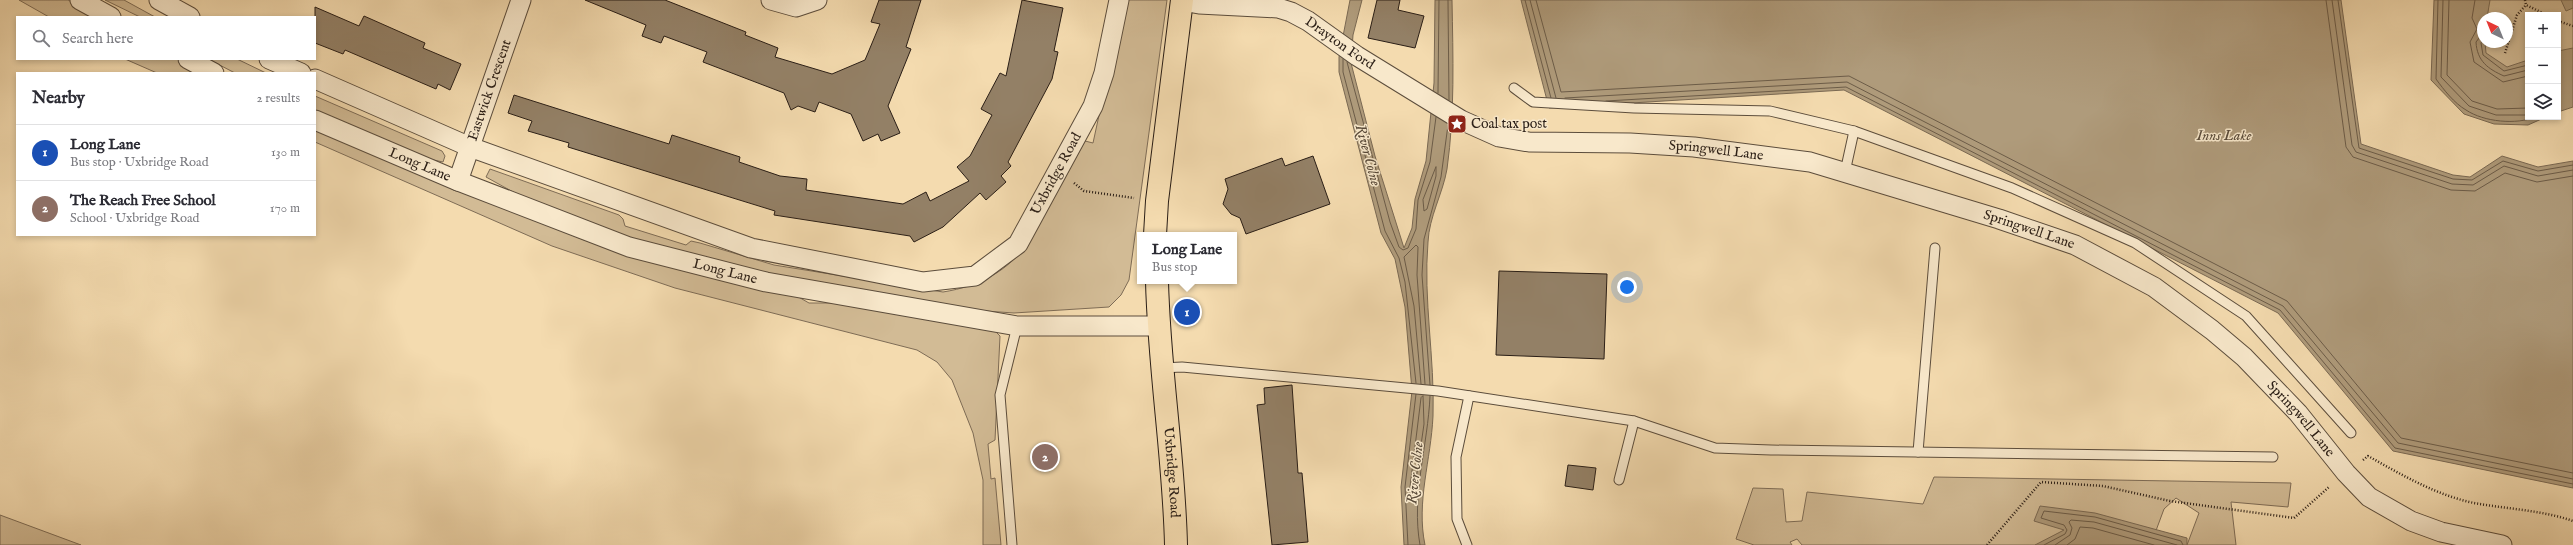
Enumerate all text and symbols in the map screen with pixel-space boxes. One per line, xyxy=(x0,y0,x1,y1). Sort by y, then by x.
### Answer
north arrow xyxy=(2477,12,2513,48)
map controls xyxy=(2525,12,2561,120)
button: + xyxy=(2525,12,2561,48)
street label: Drayton Ford xyxy=(1301,13,1378,74)
search box xyxy=(16,16,316,60)
icon: search xyxy=(30,27,52,49)
text: Search here xyxy=(62,29,133,48)
street label: Eastwick Crescent xyxy=(464,37,516,143)
button: − xyxy=(2525,48,2561,84)
button: layers xyxy=(2525,84,2561,120)
text: Nearby xyxy=(32,88,85,109)
text: 2 results xyxy=(256,90,300,107)
place icon: Coal tax post xyxy=(1446,113,1468,135)
place label: Coal tax post xyxy=(1471,115,1547,133)
water label: River Colne xyxy=(1351,122,1385,188)
water label: Inns Lake xyxy=(2196,126,2251,145)
street label: Uxbridge Road xyxy=(1027,129,1086,218)
text: Long Lane xyxy=(70,135,140,154)
street label: Springwell Lane xyxy=(1668,136,1765,165)
text: 1 xyxy=(43,144,47,161)
text: 130 m xyxy=(271,144,300,161)
street label: Long Lane xyxy=(386,144,454,186)
text: Bus stop · Uxbridge Road xyxy=(70,154,209,171)
text: The Reach Free School xyxy=(70,191,216,210)
text: 2 xyxy=(42,200,48,217)
text: 170 m xyxy=(270,200,300,217)
street label: Springwell Lane xyxy=(1981,206,2078,253)
text: School · Uxbridge Road xyxy=(70,210,199,227)
popup xyxy=(1137,232,1237,284)
text: Long Lane xyxy=(1152,240,1222,259)
street label: Long Lane xyxy=(691,255,760,289)
text: Bus stop xyxy=(1152,259,1198,276)
your location xyxy=(1617,277,1637,297)
pin: 1 xyxy=(1174,297,1200,327)
street label: Springwell Lane xyxy=(2263,377,2339,461)
street label: Uxbridge Road xyxy=(1159,426,1184,519)
water label: River Colne xyxy=(1402,441,1428,505)
pin: 2 xyxy=(1032,442,1058,472)

